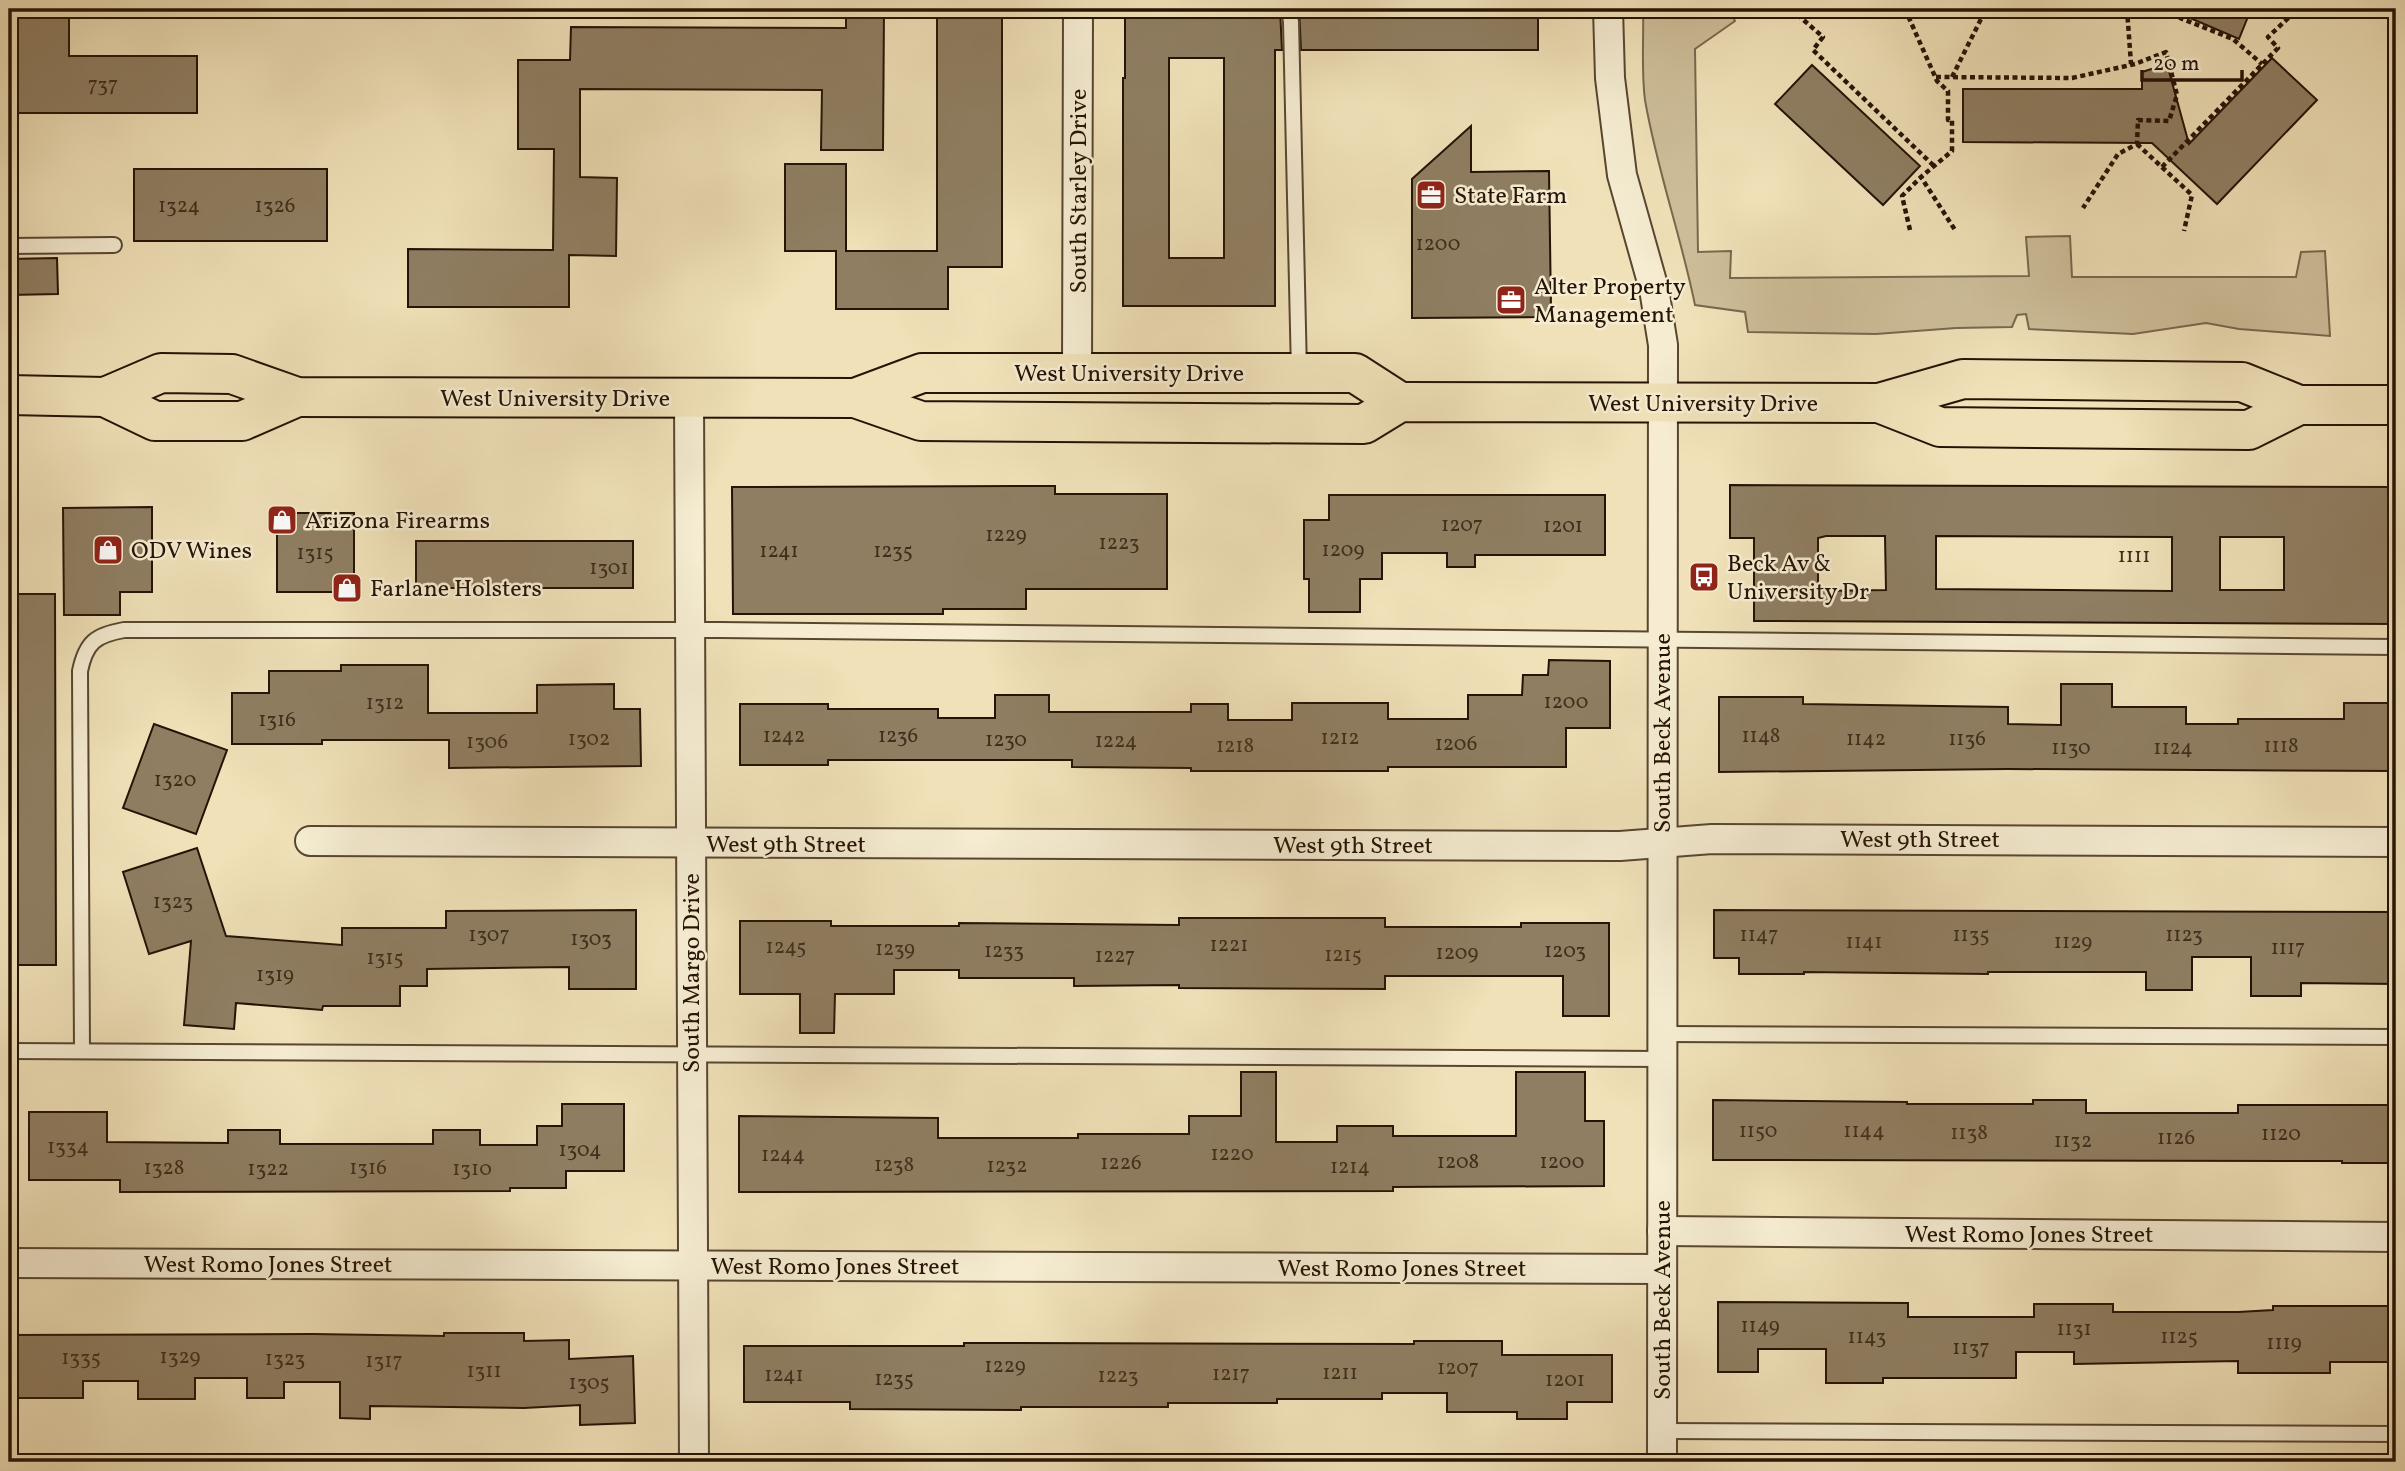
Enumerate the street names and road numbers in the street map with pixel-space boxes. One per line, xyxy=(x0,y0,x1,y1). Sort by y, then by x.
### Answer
street label: South Starley Drive xyxy=(1063,89,1097,293)
street label: West University Drive xyxy=(1014,358,1244,392)
street label: West University Drive xyxy=(440,383,670,417)
street label: West University Drive xyxy=(1588,388,1818,422)
street label: South Beck Avenue xyxy=(1647,633,1681,833)
street label: West 9th Street xyxy=(1840,824,2000,858)
street label: West 9th Street xyxy=(706,829,866,863)
street label: West 9th Street xyxy=(1273,830,1433,864)
street label: South Margo Drive xyxy=(676,873,710,1073)
street label: South Beck Avenue xyxy=(1647,1200,1681,1400)
street label: West Romo Jones Street xyxy=(1905,1219,2153,1253)
street label: West Romo Jones Street xyxy=(144,1249,392,1283)
street label: West Romo Jones Street xyxy=(711,1251,959,1285)
street label: West Romo Jones Street xyxy=(1278,1253,1526,1287)

